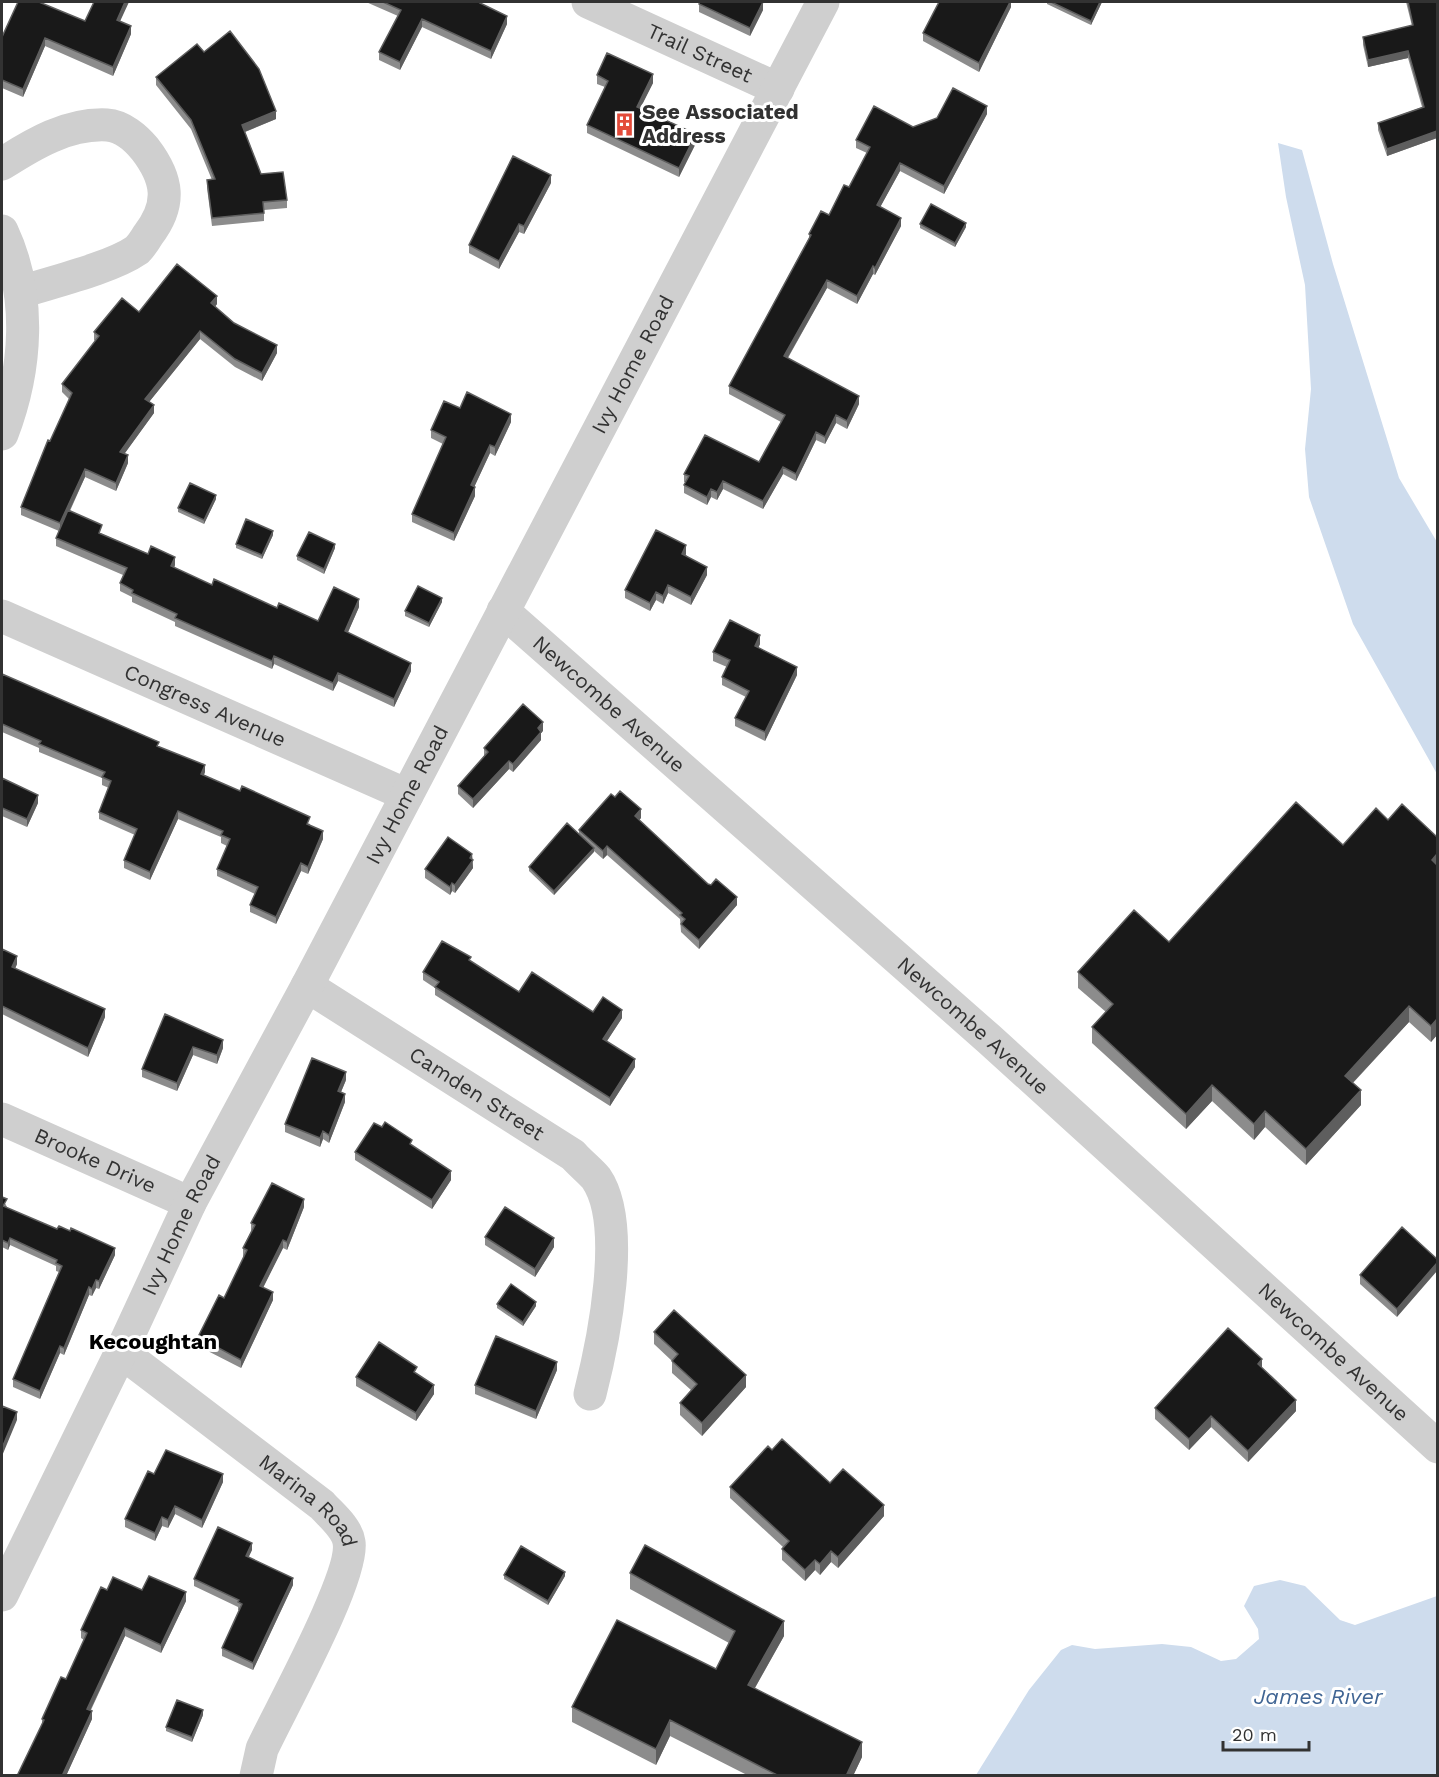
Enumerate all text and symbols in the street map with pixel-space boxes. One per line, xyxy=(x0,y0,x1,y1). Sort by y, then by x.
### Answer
street label: Trail Street xyxy=(643,18,757,88)
place label: See Associated Address xyxy=(642,99,799,148)
building icon: See Associated Address xyxy=(611,111,637,137)
street label: Ivy Home Road xyxy=(586,291,679,438)
street label: Newcombe Avenue xyxy=(528,630,690,778)
street label: Congress Avenue xyxy=(120,659,290,752)
street label: Ivy Home Road xyxy=(360,721,453,868)
street label: Newcombe Avenue xyxy=(893,951,1055,1099)
street label: Camden Street xyxy=(405,1041,549,1146)
street label: Brooke Drive xyxy=(31,1122,160,1198)
street label: Ivy Home Road xyxy=(136,1150,226,1299)
street label: Newcombe Avenue xyxy=(1253,1277,1414,1426)
district label: Kecoughtan xyxy=(89,1329,217,1354)
street label: Marina Road xyxy=(254,1449,363,1549)
water label: James River xyxy=(1253,1684,1384,1709)
scale bar xyxy=(1223,1714,1308,1752)
text: 20 m xyxy=(1232,1724,1277,1745)

